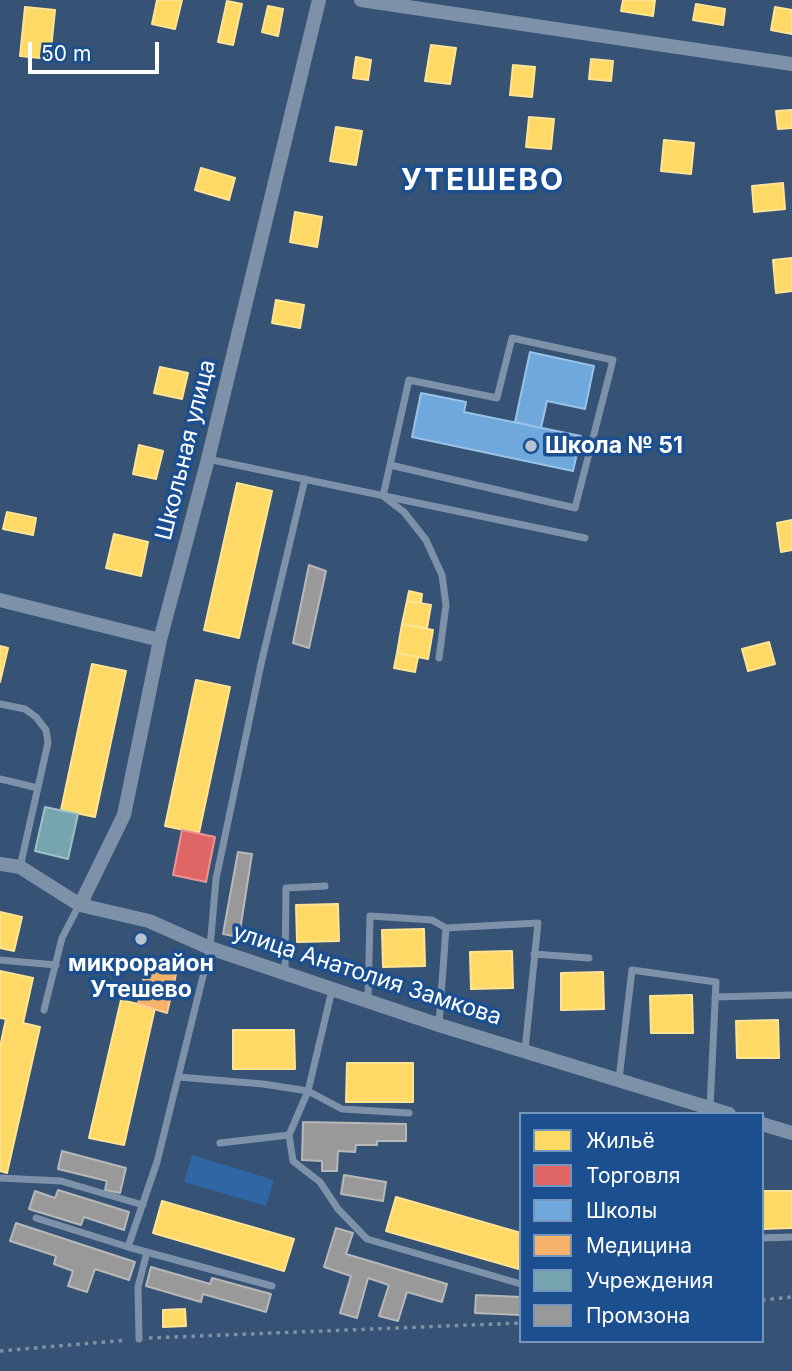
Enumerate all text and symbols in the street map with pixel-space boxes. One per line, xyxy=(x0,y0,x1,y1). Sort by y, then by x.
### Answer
scale bar xyxy=(32,28,163,72)
text: 50 m xyxy=(41,41,91,66)
district label: УТЕШЕВО xyxy=(402,163,564,199)
street label: Школьная улица xyxy=(150,357,222,543)
place label: Школа № 51 xyxy=(545,432,683,460)
marker: Школа № 51 xyxy=(523,438,539,454)
street label: улица Анатолия Замкова xyxy=(229,918,505,1032)
marker: микрорайон Утешево xyxy=(133,931,149,947)
place label: микрорайон Утешево xyxy=(68,950,214,1004)
legend xyxy=(519,1112,764,1343)
text: Жильё xyxy=(586,1128,655,1153)
text: Торговля xyxy=(586,1163,680,1188)
text: Школы xyxy=(586,1198,657,1223)
text: Медицина xyxy=(586,1233,692,1258)
text: Учреждения xyxy=(586,1268,713,1293)
text: Промзона xyxy=(586,1303,690,1328)

